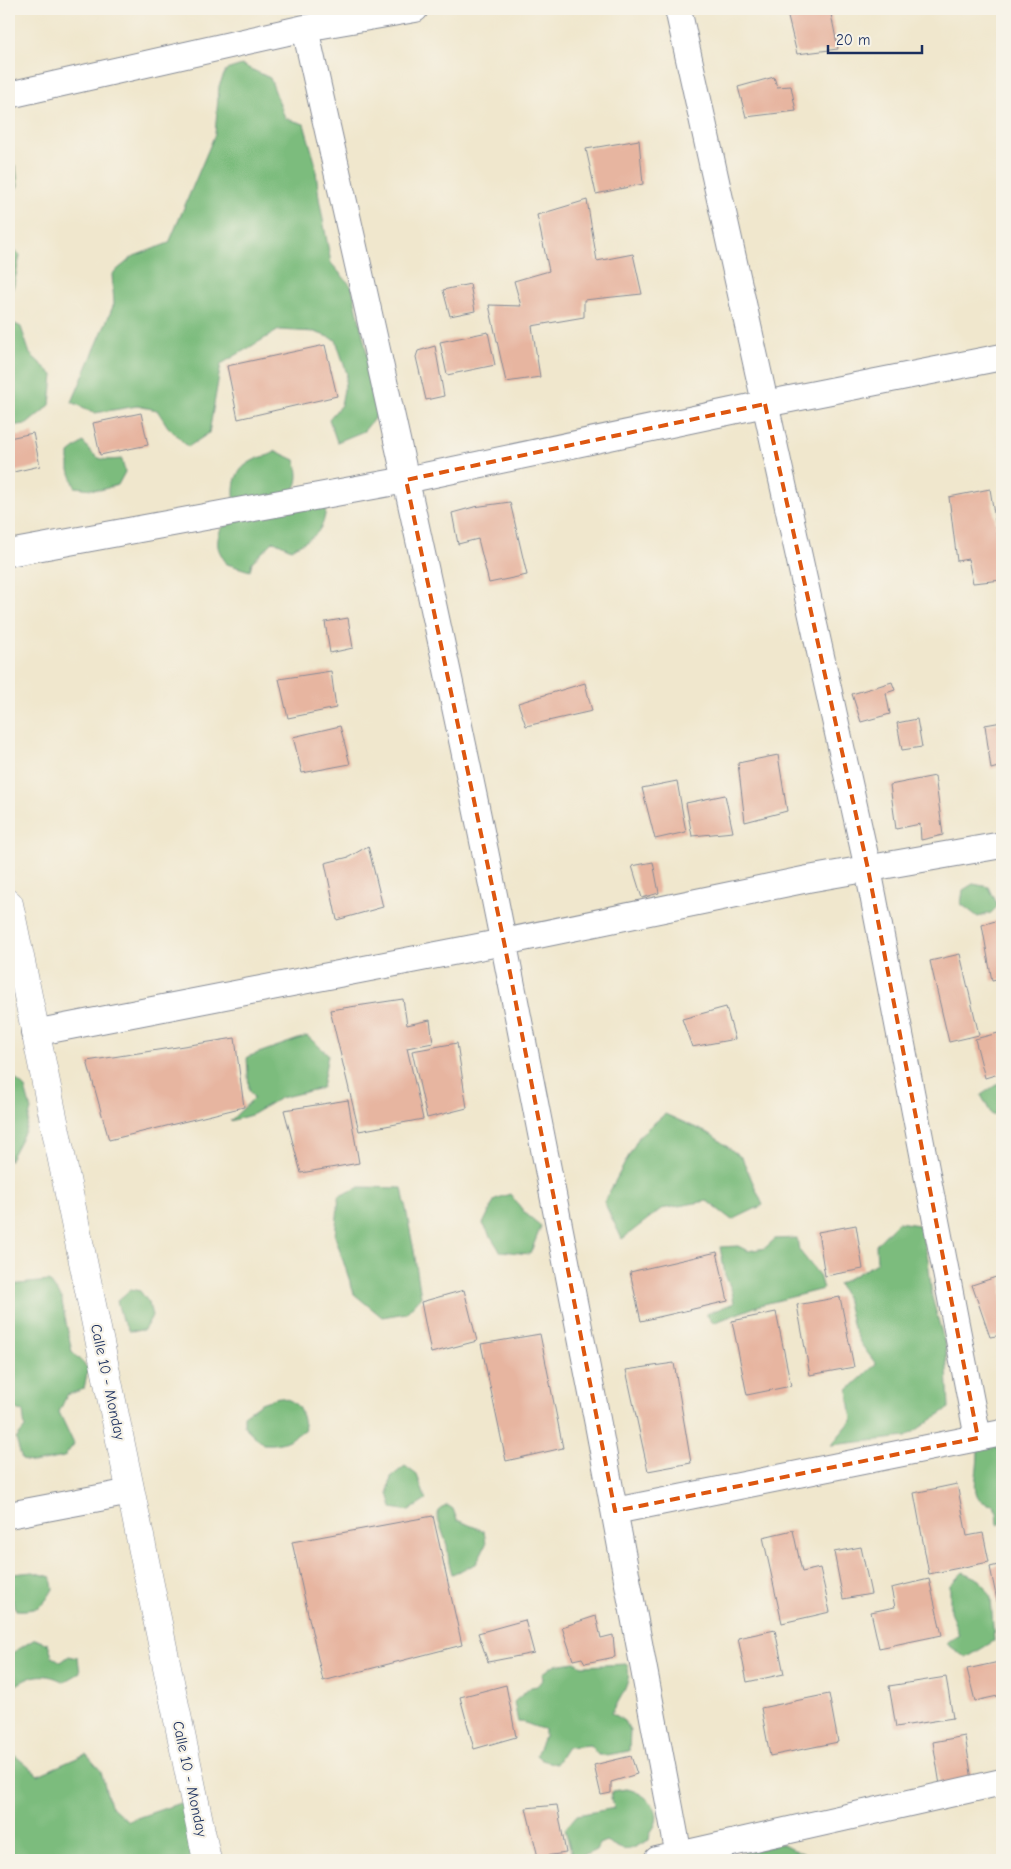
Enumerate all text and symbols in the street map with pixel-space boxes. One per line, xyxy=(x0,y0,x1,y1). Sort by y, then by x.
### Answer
scale bar xyxy=(828,22,922,54)
text: 20 m xyxy=(836,31,870,49)
street label: Calle 10 - Monday xyxy=(87,1322,129,1442)
street label: Calle 10 - Monday xyxy=(169,1719,211,1839)

